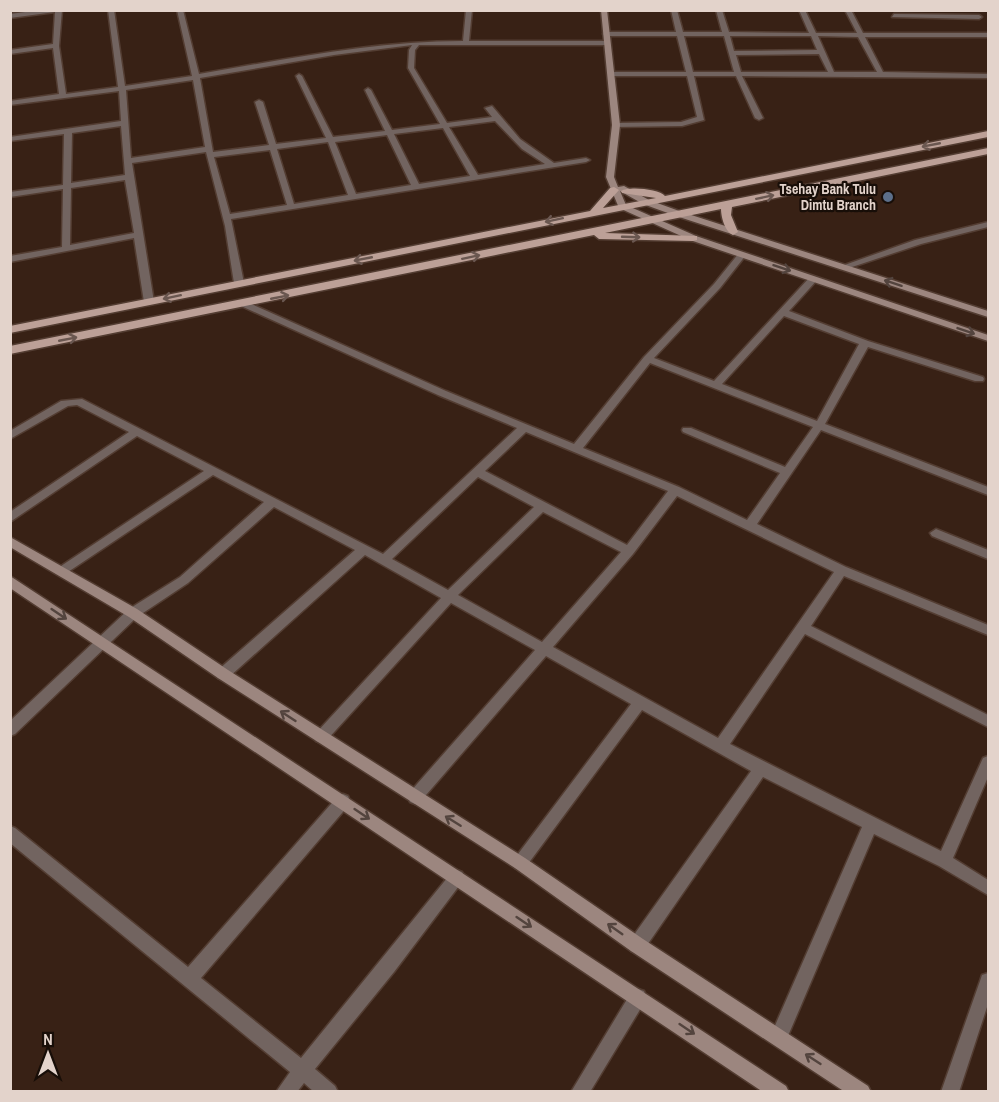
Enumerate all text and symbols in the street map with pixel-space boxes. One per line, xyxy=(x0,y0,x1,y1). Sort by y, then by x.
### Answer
one-way arrow xyxy=(922,140,941,151)
place label: Tsehay Bank Tulu Dimtu Branch xyxy=(779,180,876,214)
marker: Tsehay Bank Tulu Dimtu Branch xyxy=(881,190,895,204)
one-way arrow xyxy=(754,191,774,202)
one-way arrow xyxy=(545,214,564,226)
one-way arrow xyxy=(620,231,640,242)
one-way arrow xyxy=(460,251,480,262)
one-way arrow xyxy=(354,253,373,265)
one-way arrow xyxy=(772,264,791,275)
one-way arrow xyxy=(884,277,903,288)
one-way arrow xyxy=(269,291,289,302)
one-way arrow xyxy=(163,292,182,303)
one-way arrow xyxy=(957,326,975,337)
one-way arrow xyxy=(58,333,77,344)
one-way arrow xyxy=(50,608,67,620)
one-way arrow xyxy=(281,710,297,722)
one-way arrow xyxy=(353,808,370,820)
one-way arrow xyxy=(445,814,462,826)
one-way arrow xyxy=(516,915,533,928)
one-way arrow xyxy=(607,923,623,935)
north arrow xyxy=(18,1024,78,1084)
one-way arrow xyxy=(678,1024,695,1036)
text: N xyxy=(43,1028,53,1050)
one-way arrow xyxy=(805,1053,822,1065)

